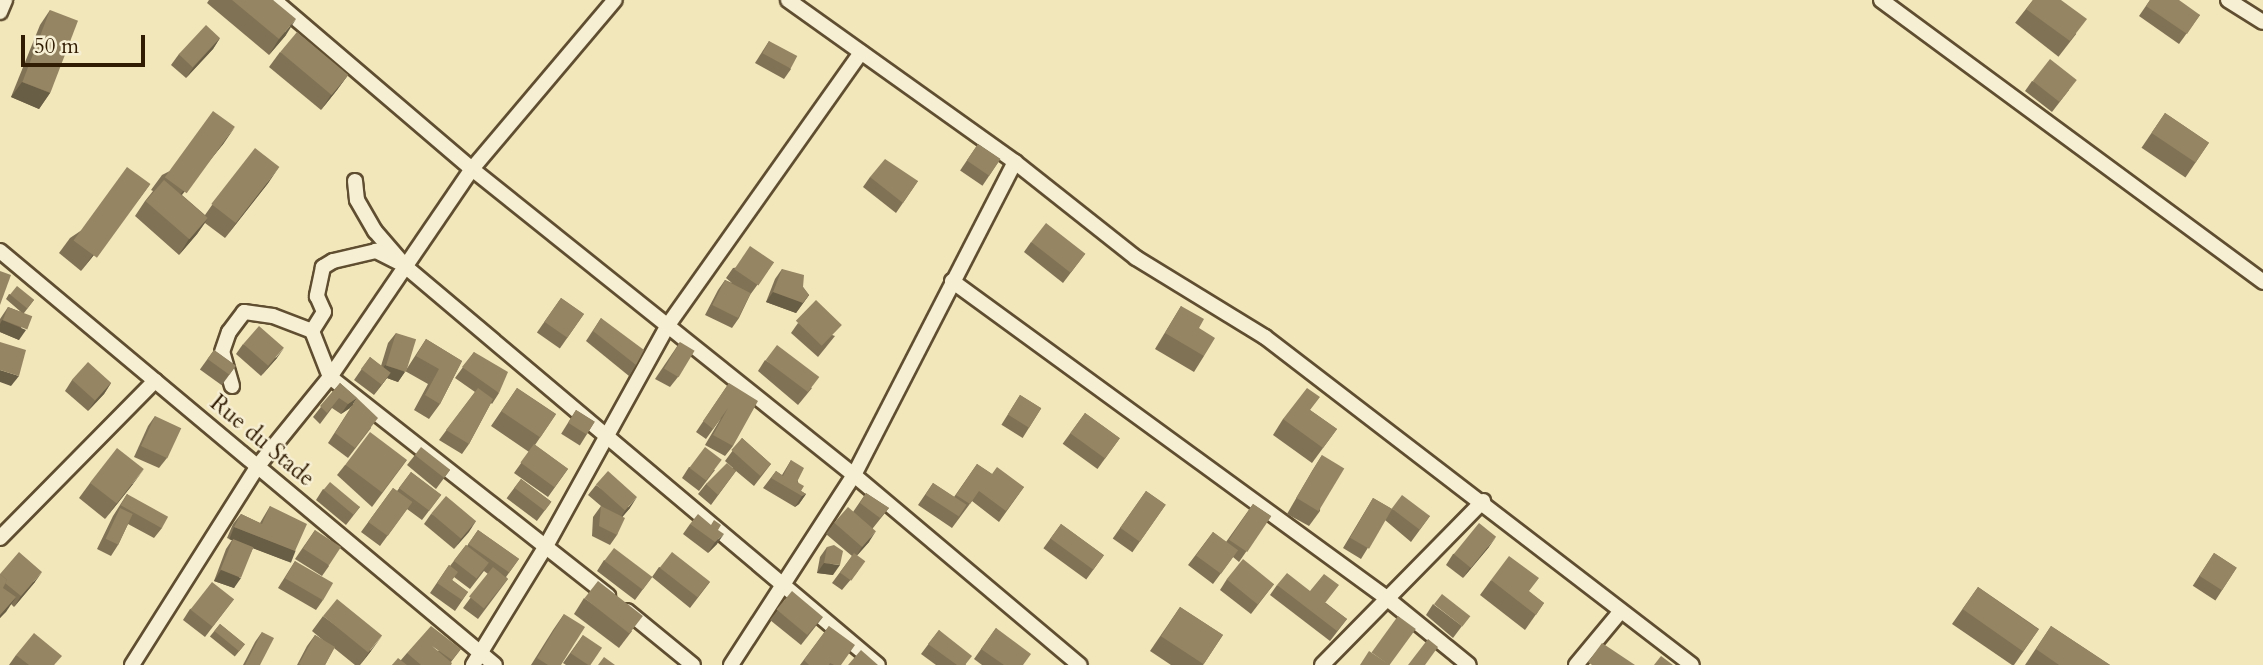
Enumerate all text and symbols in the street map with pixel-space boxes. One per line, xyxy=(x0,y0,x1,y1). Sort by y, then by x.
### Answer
scale bar xyxy=(24,21,149,65)
text: 50 m xyxy=(34,32,79,61)
street label: Rue du Stade xyxy=(204,389,320,493)

